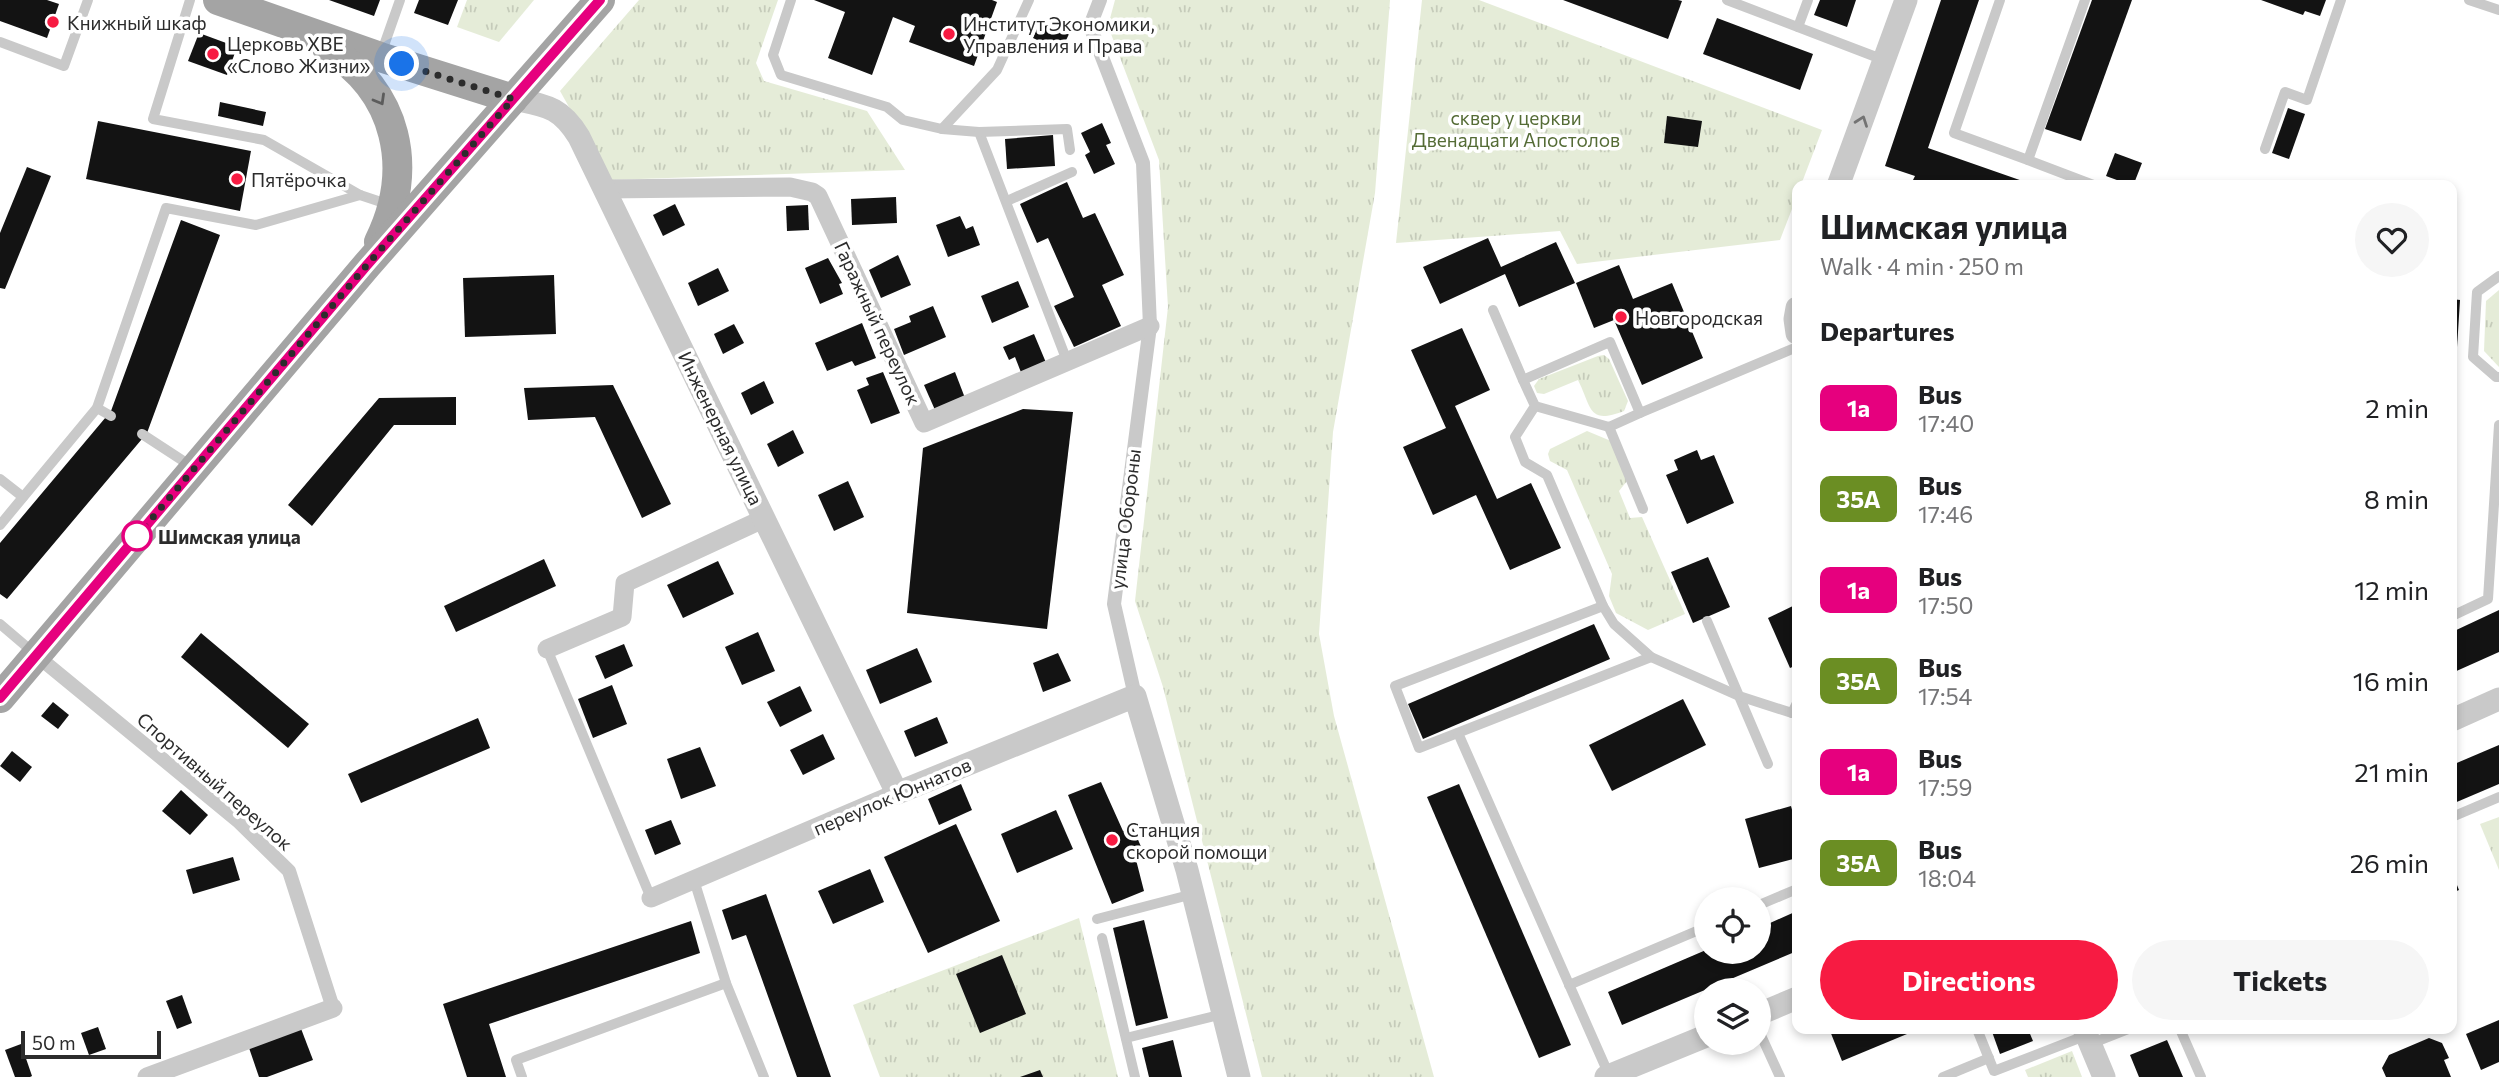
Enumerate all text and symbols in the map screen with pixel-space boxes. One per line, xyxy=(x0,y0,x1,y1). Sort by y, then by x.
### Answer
place label: Книжный шкаф xyxy=(67,11,206,34)
place label: Институт Экономики, Управления и Права xyxy=(963,12,1155,57)
marker: Книжный шкаф xyxy=(45,14,61,30)
marker: Институт Экономики, Управления и Права xyxy=(941,26,957,42)
place label: Церковь ХВЕ «Слово Жизни» xyxy=(227,32,371,77)
marker: Церковь ХВЕ «Слово Жизни» xyxy=(205,46,221,62)
your location xyxy=(384,46,419,81)
one-way arrow xyxy=(372,92,385,105)
park label: сквер у церкви Двенадцати Апостолов xyxy=(1412,106,1620,151)
one-way arrow xyxy=(1853,116,1867,128)
place label: Пятёрочка xyxy=(251,168,347,191)
marker: Пятёрочка xyxy=(229,171,245,187)
button: heart xyxy=(2355,203,2429,277)
text: Шимская улица xyxy=(1820,205,2068,246)
street label: Гаражный переулок xyxy=(830,238,926,408)
text: Walk · 4 min · 250 m xyxy=(1820,252,2024,280)
place label: Новгородская xyxy=(1635,306,1763,329)
marker: Новгородская xyxy=(1613,309,1629,325)
text: Departures xyxy=(1820,315,1955,346)
street label: Инженерная улица xyxy=(674,347,768,509)
text: Bus xyxy=(1918,378,1962,409)
text: 2 min xyxy=(2365,392,2429,423)
text: 1a xyxy=(1847,393,1870,422)
text: 17:40 xyxy=(1918,409,1974,437)
street label: улица Обороны xyxy=(1105,448,1145,590)
text: Bus xyxy=(1918,469,1962,500)
text: 8 min xyxy=(2364,483,2429,514)
text: 35А xyxy=(1836,484,1881,513)
text: 17:46 xyxy=(1918,500,1973,528)
marker: Шимская улица xyxy=(122,521,152,551)
place label: Шимская улица xyxy=(158,525,301,548)
text: Bus xyxy=(1918,560,1962,591)
text: 12 min xyxy=(2354,574,2429,605)
text: 1a xyxy=(1847,575,1870,604)
text: 17:50 xyxy=(1918,591,1974,619)
text: Bus xyxy=(1918,651,1962,682)
text: 16 min xyxy=(2353,665,2429,696)
text: 35А xyxy=(1836,666,1881,695)
text: 17:54 xyxy=(1918,682,1972,710)
street label: Спортивный переулок xyxy=(133,707,297,855)
text: Bus xyxy=(1918,742,1962,773)
street label: переулок Юннатов xyxy=(810,752,974,840)
text: 21 min xyxy=(2354,756,2429,787)
text: 1a xyxy=(1847,757,1870,786)
text: 17:59 xyxy=(1918,773,1973,801)
place label: Станция скорой помощи xyxy=(1126,818,1267,863)
marker: Станция скорой помощи xyxy=(1104,832,1120,848)
text: Bus xyxy=(1918,833,1962,864)
text: 26 min xyxy=(2350,847,2429,878)
text: 35А xyxy=(1836,848,1881,877)
text: 18:04 xyxy=(1918,864,1976,892)
map controls xyxy=(1694,887,1771,1055)
button: locate xyxy=(1694,887,1771,964)
button: Directions xyxy=(1820,940,2118,1020)
button: Tickets xyxy=(2132,940,2429,1020)
button: layers xyxy=(1694,978,1771,1055)
scale bar xyxy=(21,1028,161,1060)
text: 50 m xyxy=(32,1031,76,1054)

